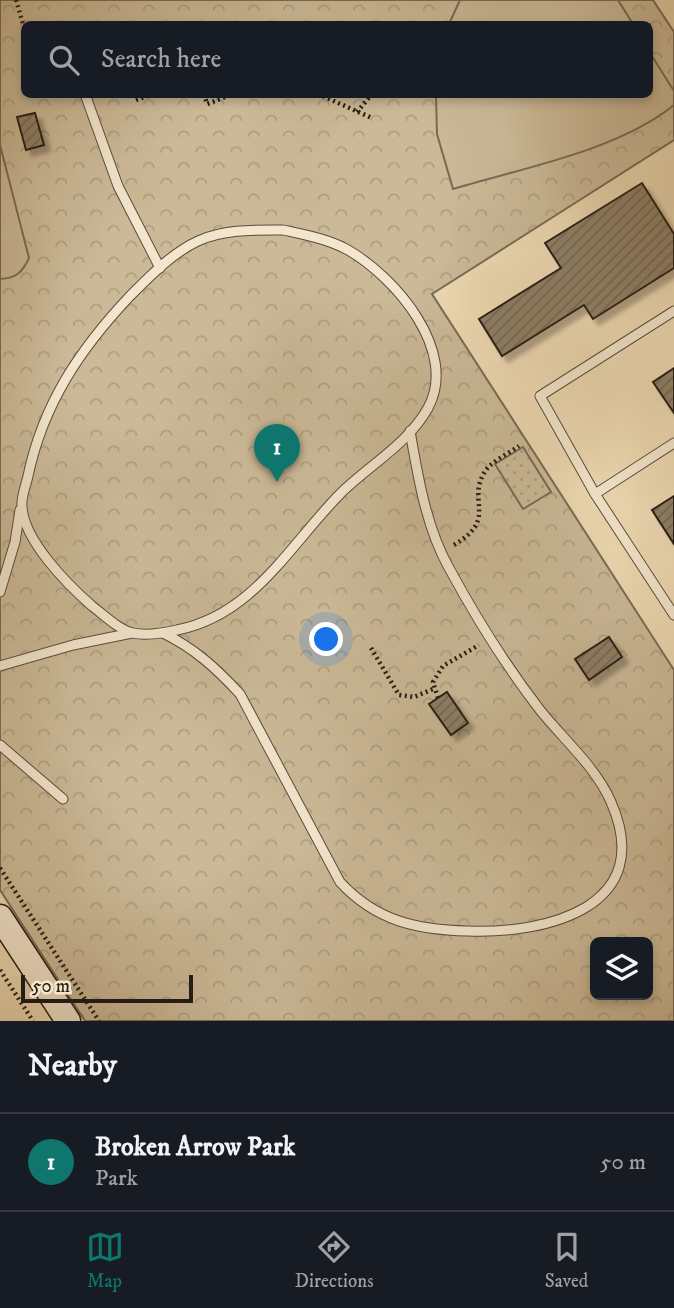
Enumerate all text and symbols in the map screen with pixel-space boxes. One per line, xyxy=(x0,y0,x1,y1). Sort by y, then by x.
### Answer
search box xyxy=(21,21,653,98)
icon: search xyxy=(45,41,83,79)
text: Search here xyxy=(101,43,221,76)
pin: 1 xyxy=(254,424,300,482)
your location xyxy=(309,622,343,656)
map controls xyxy=(590,937,653,1000)
button: layers xyxy=(590,937,653,1000)
scale bar xyxy=(21,972,192,1004)
text: 50 m xyxy=(32,975,70,998)
text: Nearby xyxy=(28,1048,117,1085)
text: Broken Arrow Park xyxy=(95,1131,295,1164)
text: 1 xyxy=(47,1148,55,1177)
text: 50 m xyxy=(600,1148,646,1177)
text: Park xyxy=(95,1164,138,1193)
tab: Map xyxy=(86,1228,124,1293)
tab: Directions xyxy=(295,1228,374,1293)
tab: Saved xyxy=(545,1228,588,1293)

